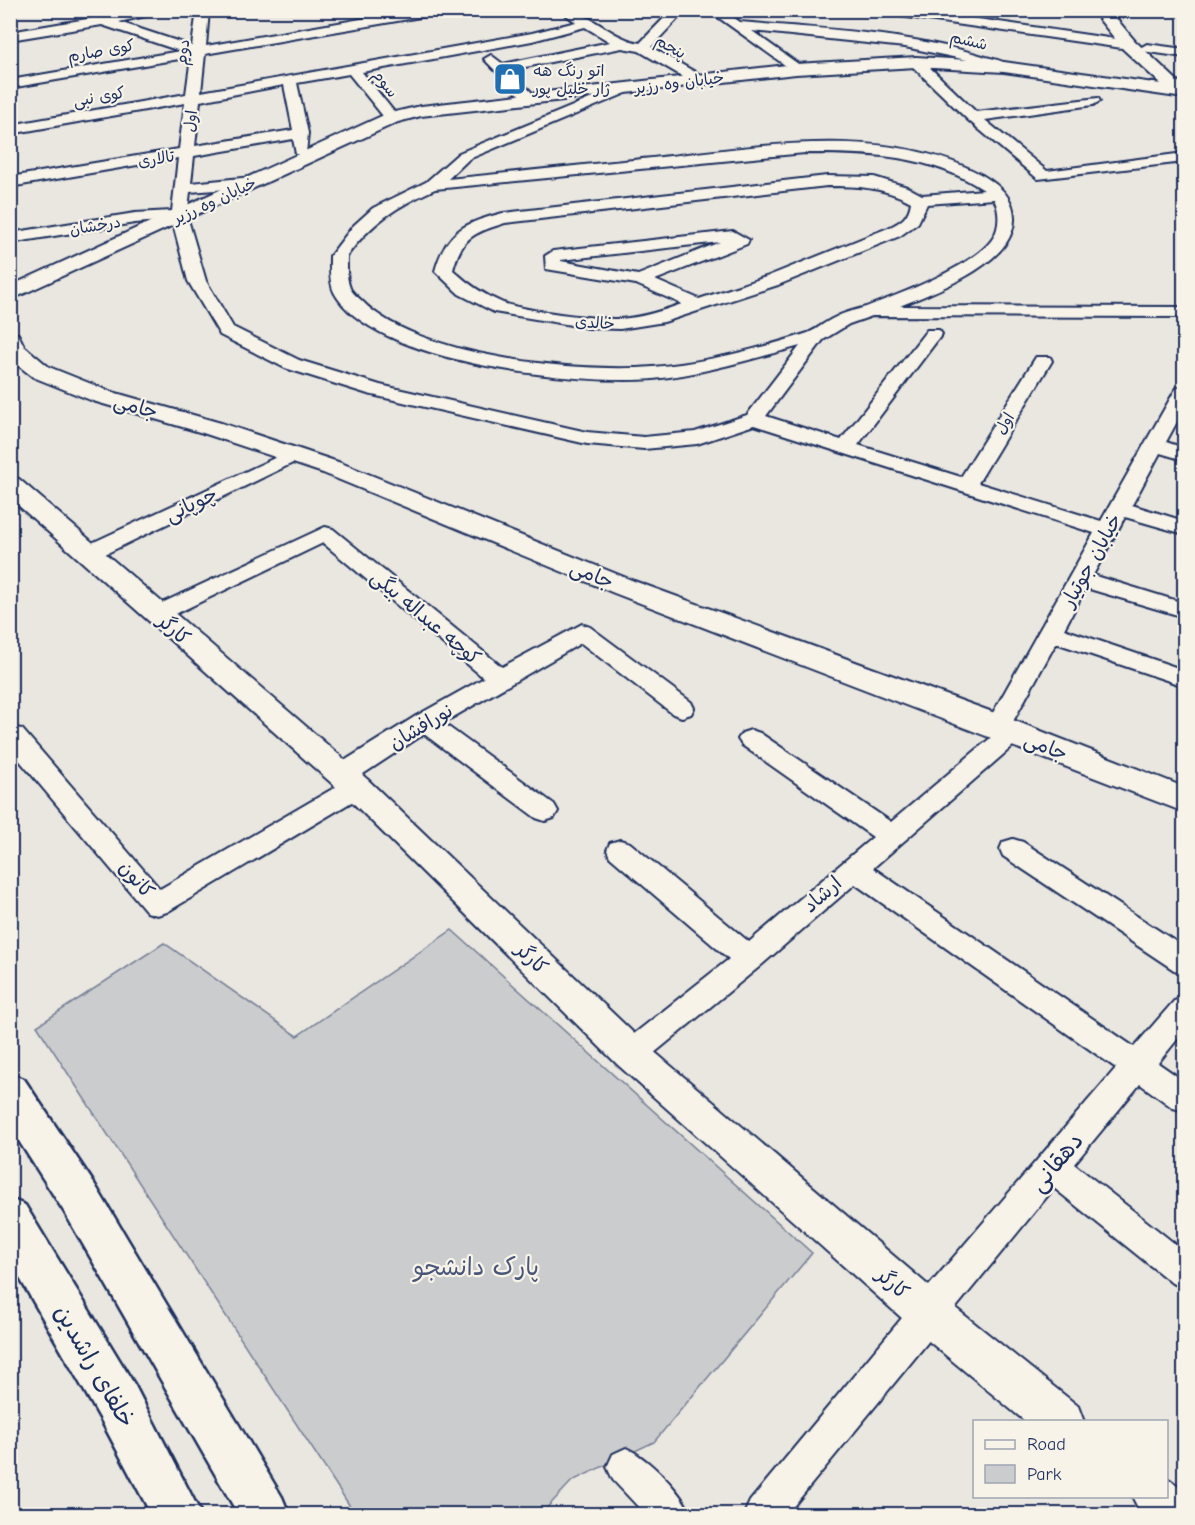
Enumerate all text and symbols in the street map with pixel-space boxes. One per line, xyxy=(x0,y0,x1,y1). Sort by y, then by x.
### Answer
street label: ششم xyxy=(948,28,989,57)
street label: پنجم xyxy=(651,31,689,65)
street label: کوی صارم xyxy=(66,36,137,69)
street label: دوم xyxy=(172,38,196,66)
shop icon: اتو رنگ هه ژار خلیل پور xyxy=(492,61,528,97)
place label: اتو رنگ هه ژار خلیل پور xyxy=(531,61,610,99)
street label: سوم xyxy=(366,66,402,103)
street label: خیابان وه رزیر xyxy=(631,69,725,98)
street label: کوی نبی xyxy=(72,84,127,111)
street label: اول xyxy=(181,109,201,133)
street label: تالاری xyxy=(137,147,176,171)
street label: خیابان وه رزیر xyxy=(168,174,259,229)
street label: درخشان xyxy=(68,213,122,239)
street label: خالدی xyxy=(574,313,616,333)
street label: جامی xyxy=(111,389,161,425)
street label: اول xyxy=(991,409,1018,438)
street label: چوپانی xyxy=(161,482,221,528)
street label: خیابان جوتیار xyxy=(1055,509,1127,613)
street label: جامی xyxy=(566,555,617,594)
street label: کوچه عبداله بیگی xyxy=(366,565,485,671)
street label: کارگر xyxy=(151,608,195,650)
street label: نورافشان xyxy=(385,698,458,755)
street label: جامی xyxy=(1020,728,1071,766)
street label: کانون xyxy=(114,856,159,903)
street label: ارشاد xyxy=(799,872,846,917)
street label: کارگر xyxy=(509,936,553,979)
street label: دهقانی xyxy=(1023,1127,1090,1198)
park label: پارک دانشجو xyxy=(412,1253,539,1282)
street label: کارگر xyxy=(870,1262,914,1304)
street label: خلفای راشدین xyxy=(49,1300,141,1432)
legend xyxy=(973,1420,1168,1498)
text: Road xyxy=(1027,1434,1066,1455)
text: Park xyxy=(1027,1464,1062,1485)

